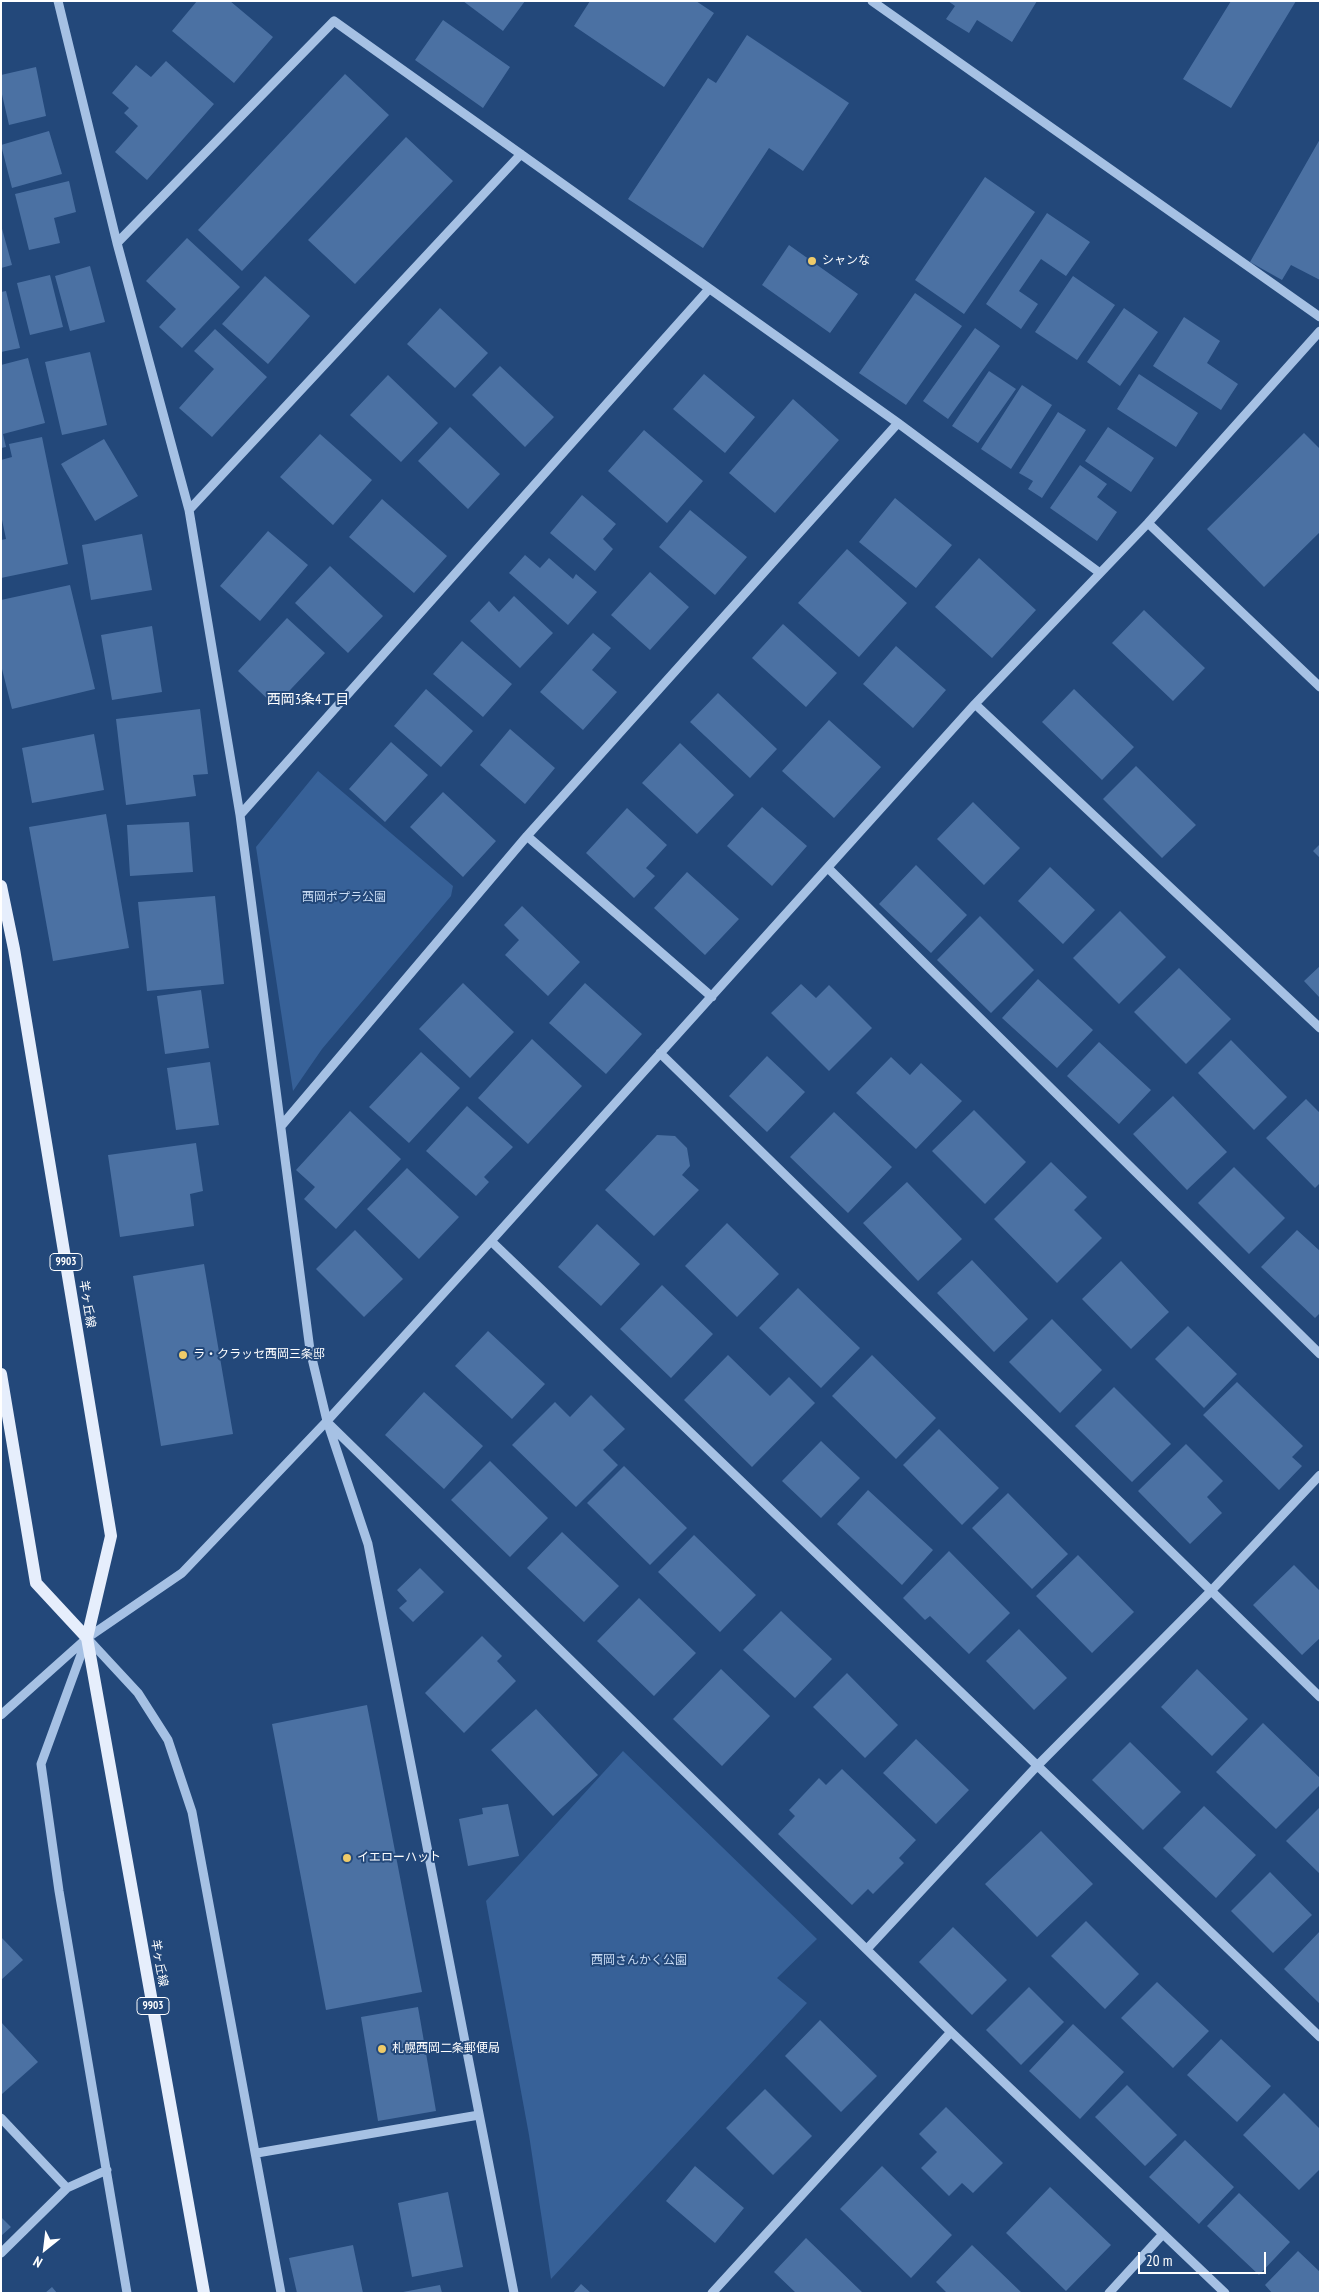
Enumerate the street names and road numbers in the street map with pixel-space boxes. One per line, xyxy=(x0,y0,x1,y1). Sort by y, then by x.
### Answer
road number: 9903 xyxy=(50,1254,82,1270)
street label: 羊ヶ丘線 xyxy=(76,1279,98,1329)
street label: 羊ヶ丘線 xyxy=(148,1938,170,1988)
road number: 9903 xyxy=(137,1998,169,2014)

